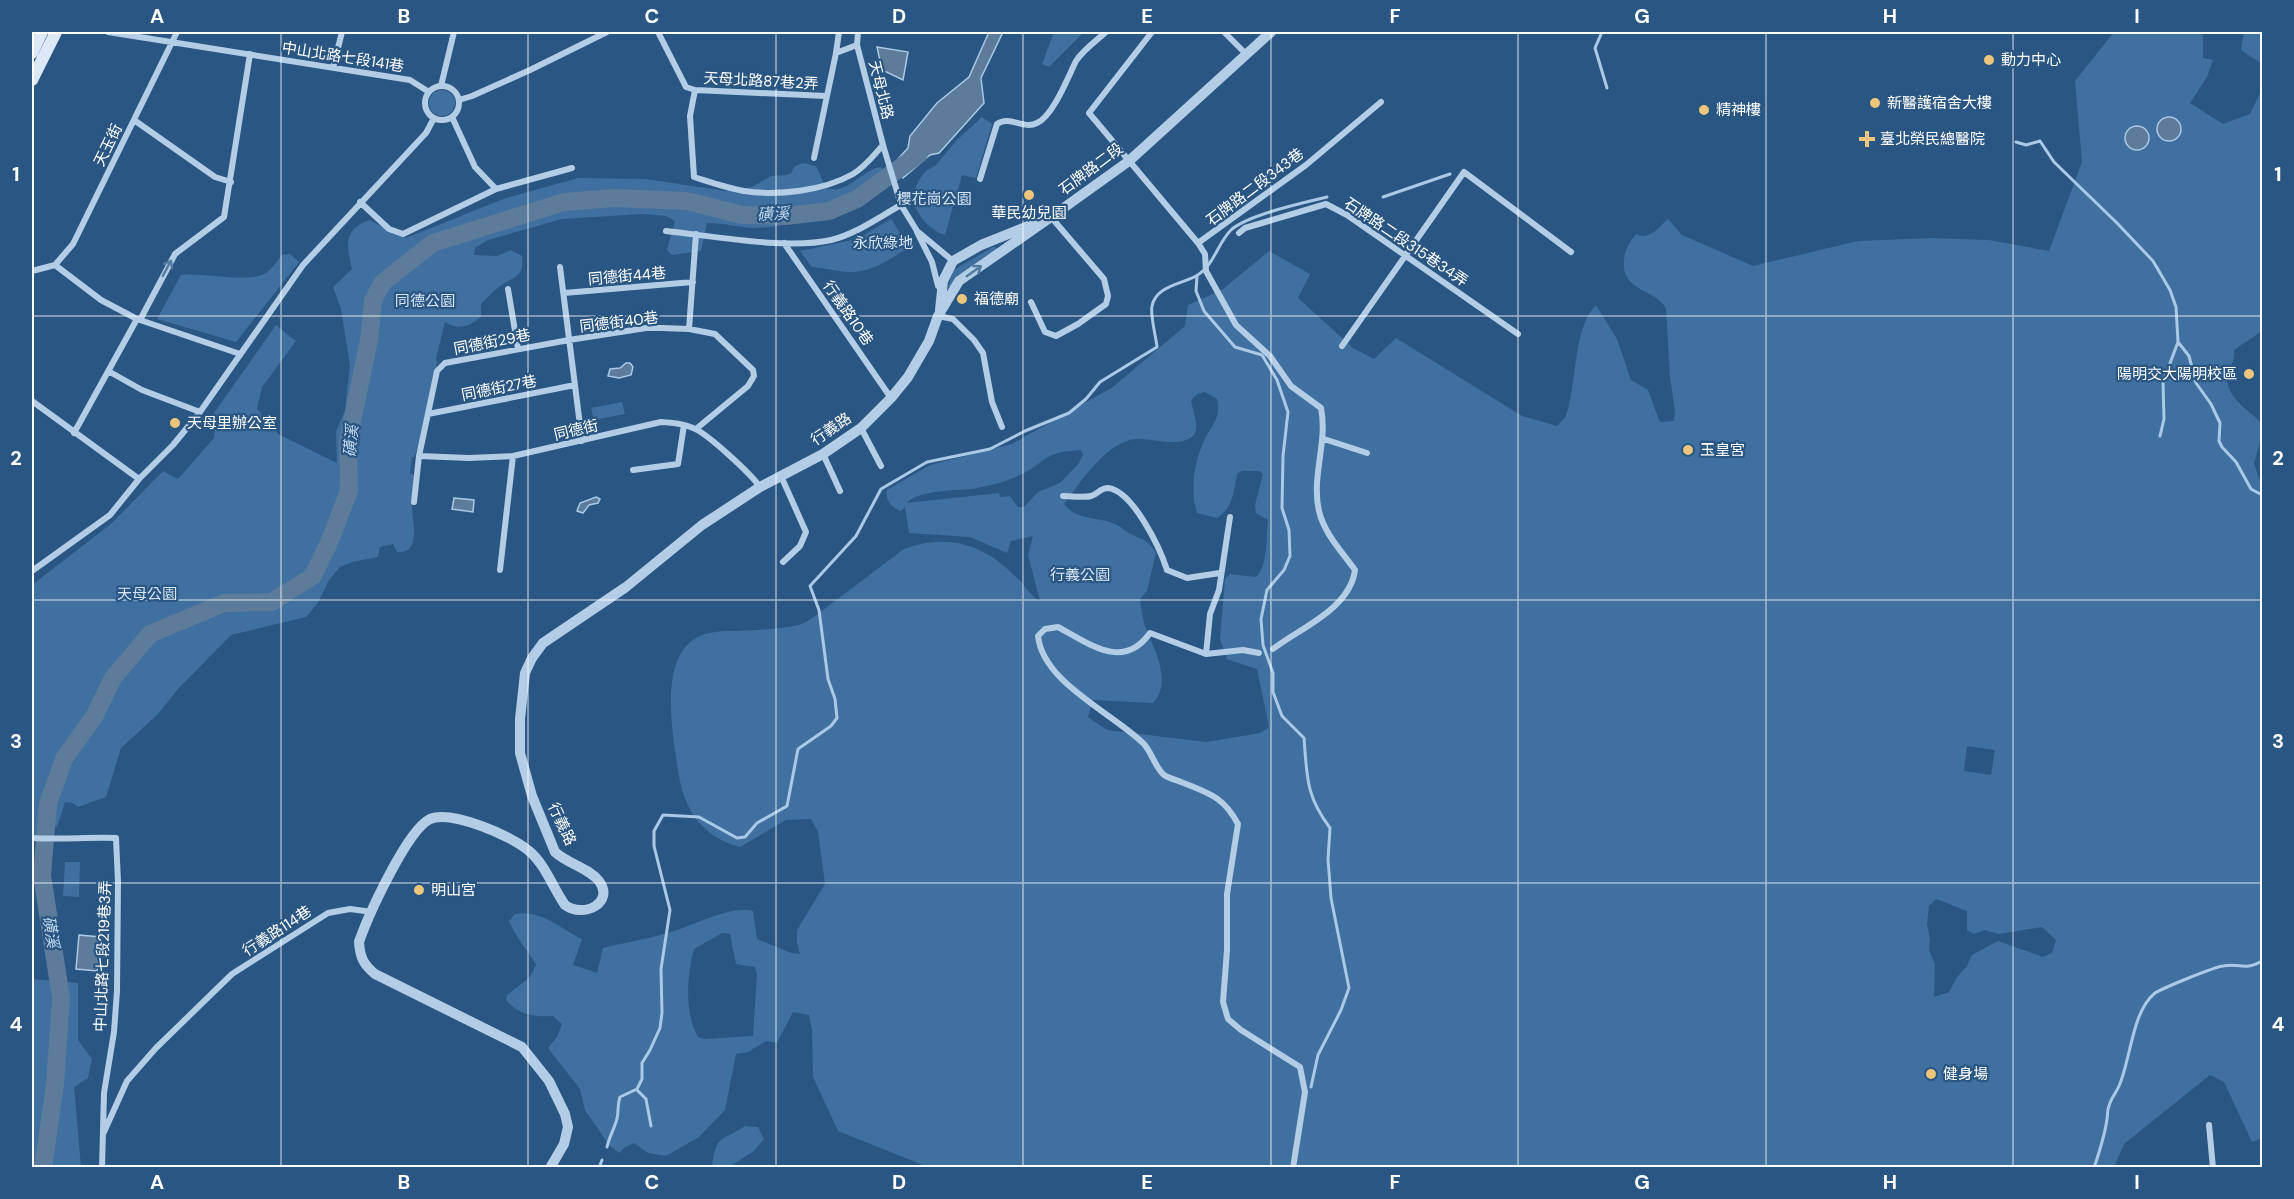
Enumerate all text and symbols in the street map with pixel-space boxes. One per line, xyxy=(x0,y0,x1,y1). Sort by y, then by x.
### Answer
text: A xyxy=(150,3,164,29)
text: B xyxy=(398,3,410,29)
text: C xyxy=(645,3,659,29)
text: D xyxy=(892,3,906,29)
text: E xyxy=(1141,3,1153,29)
text: F xyxy=(1389,3,1401,29)
text: G xyxy=(1634,3,1650,29)
text: H xyxy=(1883,3,1897,29)
text: I xyxy=(2134,3,2140,29)
street label: 中山北路七段141巷 xyxy=(280,37,406,77)
place label: 動力中心 xyxy=(2001,50,2061,70)
marker: 動力中心 xyxy=(1982,53,1996,67)
street label: 天母北路 xyxy=(864,58,898,122)
street label: 天母北路87巷2弄 xyxy=(703,68,819,94)
place label: 新醫護宿舍大樓 xyxy=(1887,93,1992,113)
marker: 新醫護宿舍大樓 xyxy=(1868,96,1882,110)
place label: 精神樓 xyxy=(1716,100,1761,120)
marker: 精神樓 xyxy=(1697,103,1711,117)
street label: 天玉街 xyxy=(89,120,127,170)
place label: 臺北榮民總醫院 xyxy=(1880,129,1985,149)
marker: 臺北榮民總醫院 xyxy=(1858,130,1876,148)
street label: 石牌路二段 xyxy=(1055,138,1127,200)
street label: 石牌路二段343巷 xyxy=(1202,144,1308,230)
text: 1 xyxy=(12,161,20,187)
text: 1 xyxy=(2274,161,2282,187)
marker: 華民幼兒園 xyxy=(1022,188,1036,202)
park label: 櫻花崗公園 xyxy=(896,189,972,209)
street label: 石牌路二段315巷34弄 xyxy=(1340,193,1472,291)
water label: 磺溪 xyxy=(756,203,792,225)
place label: 華民幼兒園 xyxy=(991,203,1067,223)
park label: 永欣綠地 xyxy=(853,233,913,253)
one-way arrow xyxy=(162,260,174,278)
street label: 同德街44巷 xyxy=(587,263,667,289)
one-way arrow xyxy=(965,265,981,277)
street label: 行義路10巷 xyxy=(818,277,878,349)
place label: 福德廟 xyxy=(974,289,1019,309)
park label: 同德公園 xyxy=(395,291,455,311)
marker: 福德廟 xyxy=(955,292,969,306)
street label: 同德街40巷 xyxy=(578,307,660,337)
street label: 同德街29巷 xyxy=(452,325,532,359)
place label: 陽明交大陽明校區 xyxy=(2117,364,2237,384)
marker: 陽明交大陽明校區 xyxy=(2242,367,2256,381)
street label: 同德街27巷 xyxy=(460,371,538,405)
street label: 行義路 xyxy=(807,408,855,450)
place label: 天母里辦公室 xyxy=(187,413,277,433)
street label: 同德街 xyxy=(552,415,600,445)
marker: 天母里辦公室 xyxy=(168,416,182,430)
water label: 磺溪 xyxy=(339,422,363,458)
place label: 玉皇宮 xyxy=(1700,440,1745,460)
marker: 玉皇宮 xyxy=(1681,443,1695,457)
text: 2 xyxy=(10,445,22,471)
text: 2 xyxy=(2272,445,2284,471)
park label: 行義公園 xyxy=(1050,565,1110,585)
park label: 天母公園 xyxy=(117,584,177,604)
text: 3 xyxy=(10,728,22,754)
text: 3 xyxy=(2272,728,2284,754)
street label: 行義路 xyxy=(543,799,581,849)
street label: 中山北路七段219巷3弄 xyxy=(90,880,116,1032)
place label: 明山宮 xyxy=(431,880,476,900)
marker: 明山宮 xyxy=(412,883,426,897)
street label: 行義路114巷 xyxy=(239,901,315,961)
water label: 磺溪 xyxy=(38,915,64,951)
text: 4 xyxy=(10,1011,23,1037)
text: 4 xyxy=(2272,1011,2285,1037)
place label: 健身場 xyxy=(1943,1064,1988,1084)
marker: 健身場 xyxy=(1924,1067,1938,1081)
text: A xyxy=(150,1169,164,1195)
text: B xyxy=(398,1169,410,1195)
text: C xyxy=(645,1169,659,1195)
text: D xyxy=(892,1169,906,1195)
text: E xyxy=(1141,1169,1153,1195)
text: F xyxy=(1389,1169,1401,1195)
text: G xyxy=(1634,1169,1650,1195)
text: H xyxy=(1883,1169,1897,1195)
text: I xyxy=(2134,1169,2140,1195)

